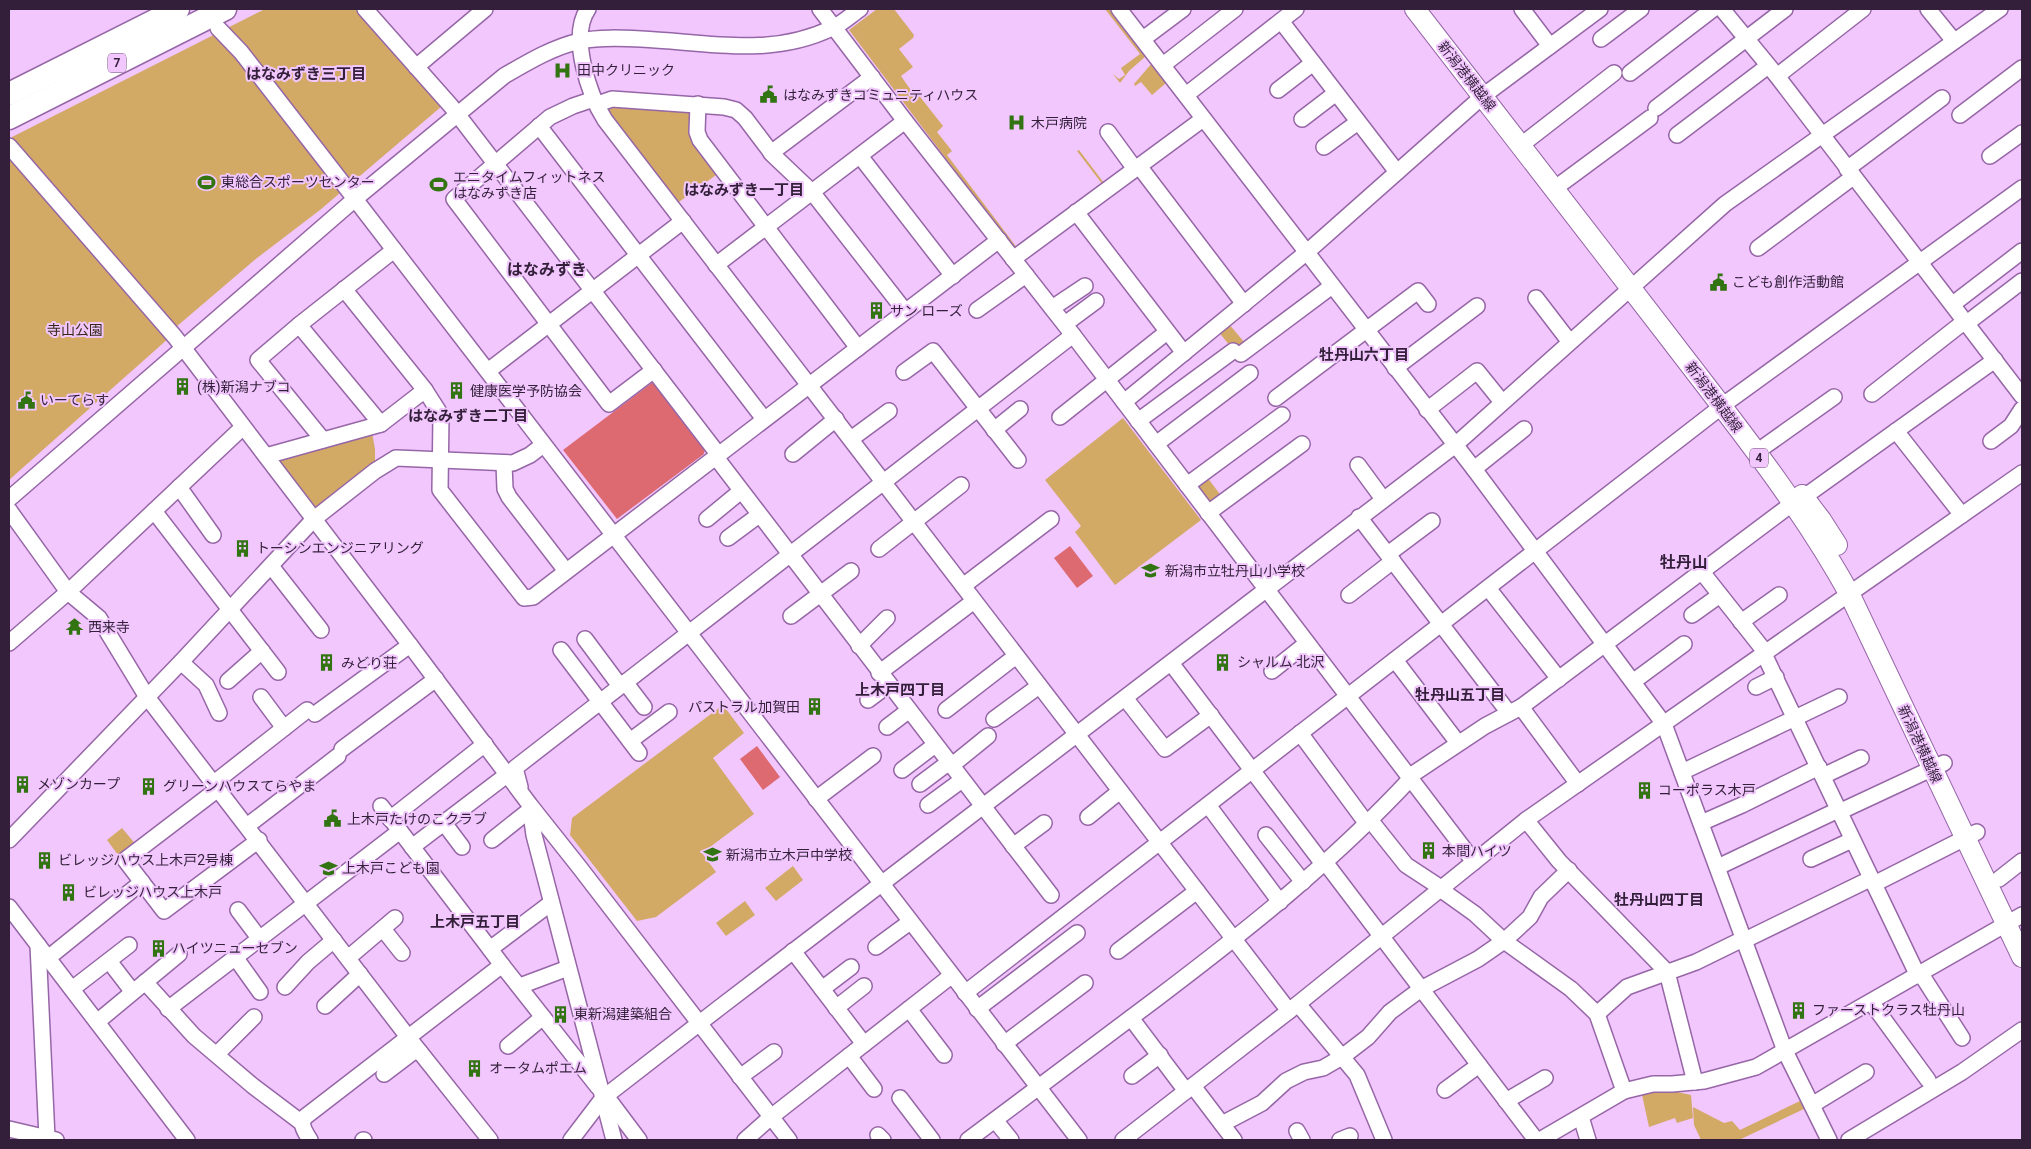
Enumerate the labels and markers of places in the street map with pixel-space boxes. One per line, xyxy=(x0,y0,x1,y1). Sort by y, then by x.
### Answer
hospital icon: 田中クリニック xyxy=(553,60,573,80)
place label: 田中クリニック xyxy=(577,62,675,78)
public building icon: はなみずきコミュニティハウス xyxy=(759,85,779,105)
place label: はなみずきコミュニティハウス xyxy=(783,87,978,103)
hospital icon: 木戸病院 xyxy=(1007,113,1027,133)
place label: 木戸病院 xyxy=(1031,115,1087,131)
place label: エニタイムフィットネス はなみずき店 xyxy=(453,169,606,201)
sports icon: 東総合スポーツセンター xyxy=(197,172,217,192)
place label: 東総合スポーツセンター xyxy=(221,174,375,190)
sports icon: エニタイムフィットネス はなみずき店 xyxy=(429,175,449,195)
public building icon: こども創作活動館 xyxy=(1708,272,1728,292)
place label: こども創作活動館 xyxy=(1732,274,1844,290)
building icon: サン ローズ xyxy=(866,301,886,321)
place label: サン ローズ xyxy=(890,303,963,319)
building icon: (株)新潟ナブコ xyxy=(173,377,193,397)
place label: (株)新潟ナブコ xyxy=(197,379,291,396)
building icon: 健康医学予防協会 xyxy=(446,381,466,401)
place label: 健康医学予防協会 xyxy=(470,383,582,399)
public building icon: いーてらす xyxy=(16,390,36,410)
place label: いーてらす xyxy=(40,392,109,408)
building icon: トーシンエンジニアリング xyxy=(232,538,252,558)
place label: トーシンエンジニアリング xyxy=(256,540,424,556)
school or university icon: 新潟市立牡丹山小学校 xyxy=(1141,561,1161,581)
place label: 新潟市立牡丹山小学校 xyxy=(1165,563,1305,579)
temple icon: 西来寺 xyxy=(64,617,84,637)
place label: 西来寺 xyxy=(88,619,130,635)
building icon: シャルム 北沢 xyxy=(1213,652,1233,672)
building icon: みどり荘 xyxy=(317,653,337,673)
place label: シャルム 北沢 xyxy=(1237,654,1324,670)
place label: みどり荘 xyxy=(341,655,397,671)
building icon: パストラル加賀田 xyxy=(804,697,824,717)
place label: パストラル加賀田 xyxy=(688,699,800,715)
building icon: メゾンカープ xyxy=(13,774,33,794)
place label: メゾンカープ xyxy=(37,776,120,792)
building icon: グリーンハウスてらやま xyxy=(139,776,159,796)
place label: グリーンハウスてらやま xyxy=(163,778,316,794)
building icon: コーポラス木戸 xyxy=(1634,780,1654,800)
place label: コーポラス木戸 xyxy=(1658,782,1756,798)
public building icon: 上木戸たけのこクラブ xyxy=(323,809,343,829)
place label: 上木戸たけのこクラブ xyxy=(347,811,487,827)
building icon: 本間ハイツ xyxy=(1418,841,1438,861)
place label: 本間ハイツ xyxy=(1442,843,1512,859)
school or university icon: 新潟市立木戸中学校 xyxy=(702,845,722,865)
place label: 新潟市立木戸中学校 xyxy=(726,847,852,863)
building icon: ビレッジハウス上木戸2号棟 xyxy=(34,850,54,870)
place label: ビレッジハウス上木戸2号棟 xyxy=(58,852,233,868)
school or university icon: 上木戸こども園 xyxy=(318,858,338,878)
place label: 上木戸こども園 xyxy=(342,860,440,876)
building icon: ビレッジハウス上木戸 xyxy=(59,882,79,902)
place label: ビレッジハウス上木戸 xyxy=(83,884,222,900)
building icon: ハイツニューセブン xyxy=(148,938,168,958)
place label: ハイツニューセブン xyxy=(172,940,298,956)
building icon: ファーストクラス牡丹山 xyxy=(1788,1000,1808,1020)
place label: ファーストクラス牡丹山 xyxy=(1812,1002,1965,1018)
building icon: 東新潟建築組合 xyxy=(550,1004,570,1024)
place label: 東新潟建築組合 xyxy=(574,1006,672,1022)
building icon: オータムポエム xyxy=(465,1058,485,1078)
place label: オータムポエム xyxy=(489,1060,587,1076)

